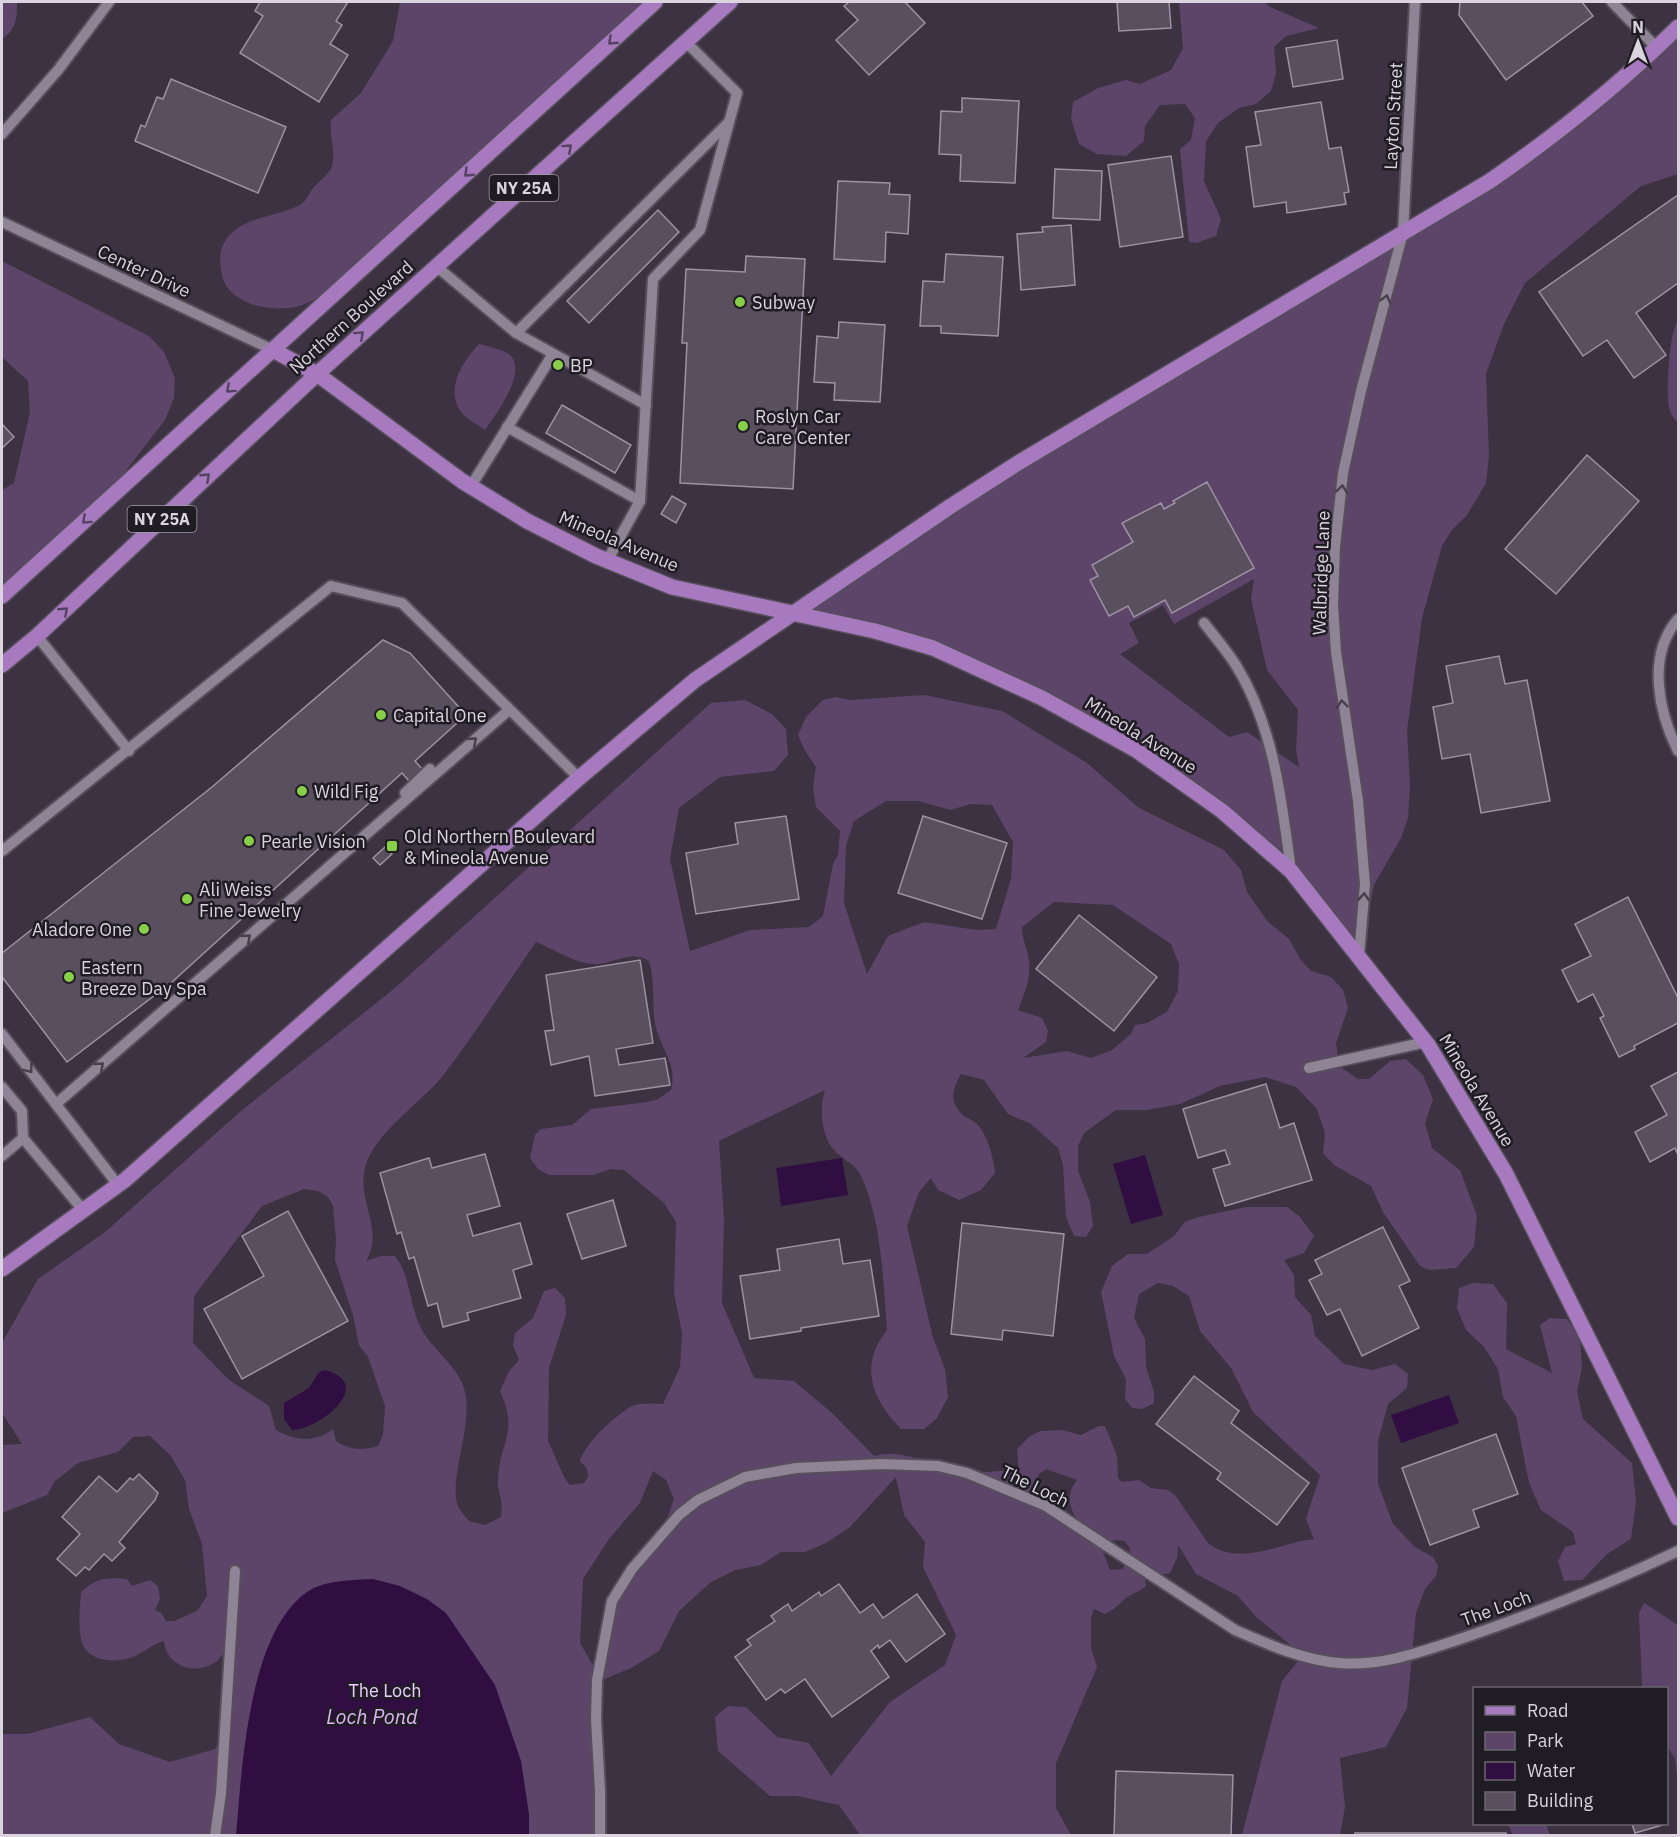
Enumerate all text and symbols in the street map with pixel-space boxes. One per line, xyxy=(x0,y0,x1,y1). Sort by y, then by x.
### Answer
north arrow xyxy=(1608,12,1668,72)
text: N xyxy=(1632,17,1644,37)
one-way arrow xyxy=(608,34,619,45)
street label: Layton Street xyxy=(1379,62,1407,170)
one-way arrow xyxy=(561,144,571,155)
one-way arrow xyxy=(464,166,475,177)
road number: NY 25A xyxy=(490,175,558,201)
street label: Center Drive xyxy=(94,239,194,303)
street label: Northern Boulevard xyxy=(284,255,418,379)
place label: Subway xyxy=(752,291,815,314)
one-way arrow xyxy=(1378,294,1391,304)
marker: Subway xyxy=(733,295,747,309)
one-way arrow xyxy=(353,331,364,342)
place label: BP xyxy=(570,354,593,377)
marker: BP xyxy=(551,358,565,372)
one-way arrow xyxy=(227,382,237,393)
place label: Roslyn Car Care Center xyxy=(755,405,851,449)
marker: Roslyn Car Care Center xyxy=(736,419,750,433)
one-way arrow xyxy=(200,473,210,484)
one-way arrow xyxy=(1335,484,1347,493)
street label: Mineola Avenue xyxy=(556,505,683,577)
road number: NY 25A xyxy=(128,506,196,532)
street label: Walbridge Lane xyxy=(1307,510,1335,636)
one-way arrow xyxy=(82,513,93,524)
one-way arrow xyxy=(57,607,68,618)
street label: Mineola Avenue xyxy=(1081,691,1202,779)
one-way arrow xyxy=(1337,699,1349,708)
place label: Capital One xyxy=(393,704,487,727)
marker: Capital One xyxy=(374,708,388,722)
one-way arrow xyxy=(466,737,477,748)
place label: Wild Fig xyxy=(314,780,379,803)
marker: Wild Fig xyxy=(295,784,309,798)
place label: Old Northern Boulevard & Mineola Avenue xyxy=(404,825,595,869)
place label: Pearle Vision xyxy=(261,830,366,853)
marker: Pearle Vision xyxy=(242,834,256,848)
marker: Old Northern Boulevard & Mineola Avenue xyxy=(385,839,399,853)
place label: Ali Weiss Fine Jewelry xyxy=(199,878,301,922)
marker: Ali Weiss Fine Jewelry xyxy=(180,892,194,906)
one-way arrow xyxy=(1357,893,1370,902)
place label: Aladore One xyxy=(32,918,132,941)
marker: Aladore One xyxy=(137,922,151,936)
one-way arrow xyxy=(240,934,251,945)
place label: Eastern Breeze Day Spa xyxy=(81,956,207,1000)
marker: Eastern Breeze Day Spa xyxy=(62,970,76,984)
street label: Mineola Avenue xyxy=(1434,1029,1520,1151)
one-way arrow xyxy=(21,1062,32,1073)
one-way arrow xyxy=(93,1062,104,1073)
street label: The Loch xyxy=(997,1460,1073,1512)
street label: The Loch xyxy=(1458,1585,1534,1631)
park label: The Loch xyxy=(349,1679,421,1702)
legend xyxy=(1473,1687,1668,1825)
text: Road xyxy=(1527,1699,1568,1722)
water label: Loch Pond xyxy=(326,1703,418,1730)
text: Park xyxy=(1527,1729,1564,1752)
text: Water xyxy=(1527,1759,1576,1782)
text: Building xyxy=(1527,1789,1594,1812)

